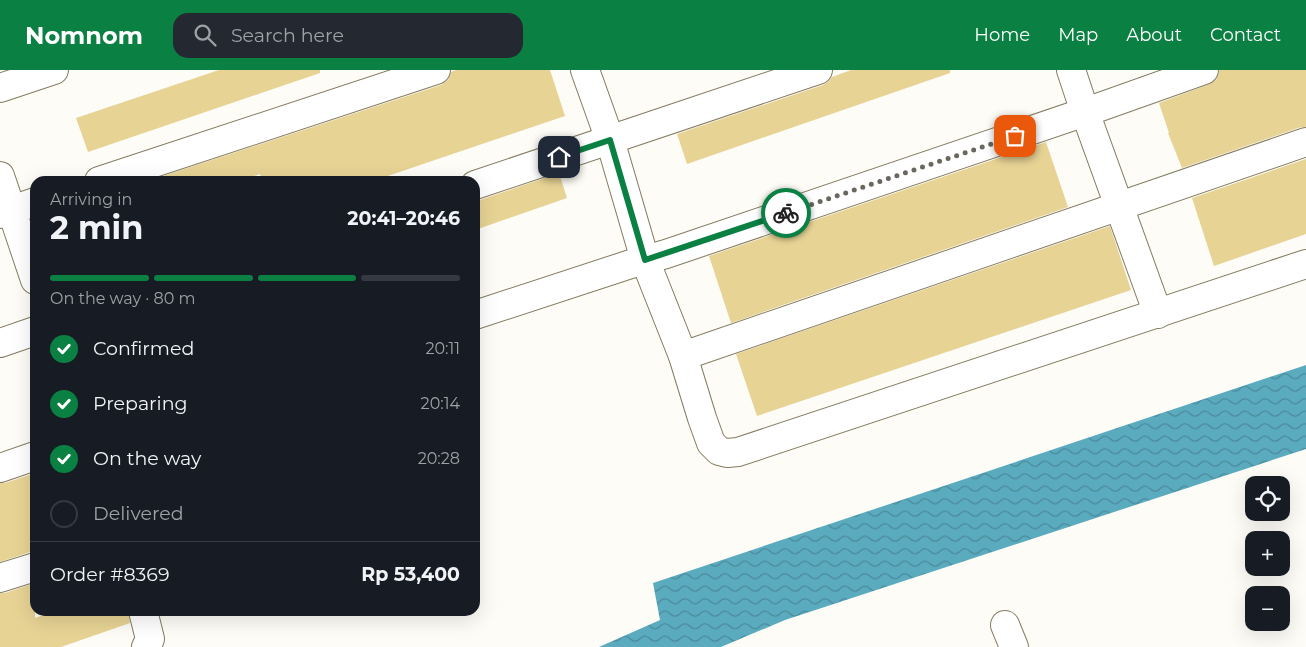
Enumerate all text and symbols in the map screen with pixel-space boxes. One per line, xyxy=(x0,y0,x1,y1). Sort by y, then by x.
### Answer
search box xyxy=(173,13,523,58)
text: Nomnom xyxy=(25,21,143,50)
icon: search xyxy=(191,21,219,49)
text: Search here xyxy=(231,24,344,47)
text: Home xyxy=(974,24,1030,46)
text: Map xyxy=(1058,24,1098,46)
text: About xyxy=(1126,24,1182,46)
text: Contact xyxy=(1210,24,1281,46)
pin xyxy=(994,115,1036,157)
icon: bag xyxy=(1001,122,1029,150)
pin xyxy=(538,136,580,178)
icon: home xyxy=(545,143,573,171)
courier xyxy=(761,188,811,238)
text: Arriving in xyxy=(50,190,132,209)
icon: bike xyxy=(772,199,800,227)
text: 20:41–20:46 xyxy=(347,207,460,230)
text: 2 min xyxy=(50,208,143,247)
text: On the way · 80 m xyxy=(50,289,196,308)
icon: check xyxy=(50,335,78,363)
text: Confirmed xyxy=(93,337,194,360)
text: 20:11 xyxy=(425,339,460,358)
icon: check xyxy=(50,390,78,418)
text: Preparing xyxy=(93,392,188,415)
text: 20:14 xyxy=(421,394,460,413)
icon: check xyxy=(50,445,78,473)
text: On the way xyxy=(93,447,201,470)
text: 20:28 xyxy=(418,449,460,468)
map controls xyxy=(1245,476,1290,631)
button: locate xyxy=(1245,476,1290,521)
text: Delivered xyxy=(93,502,184,525)
button: + xyxy=(1245,531,1290,576)
text: Order #8369 xyxy=(50,563,169,586)
text: Rp 53,400 xyxy=(361,563,460,586)
button: − xyxy=(1245,586,1290,631)

